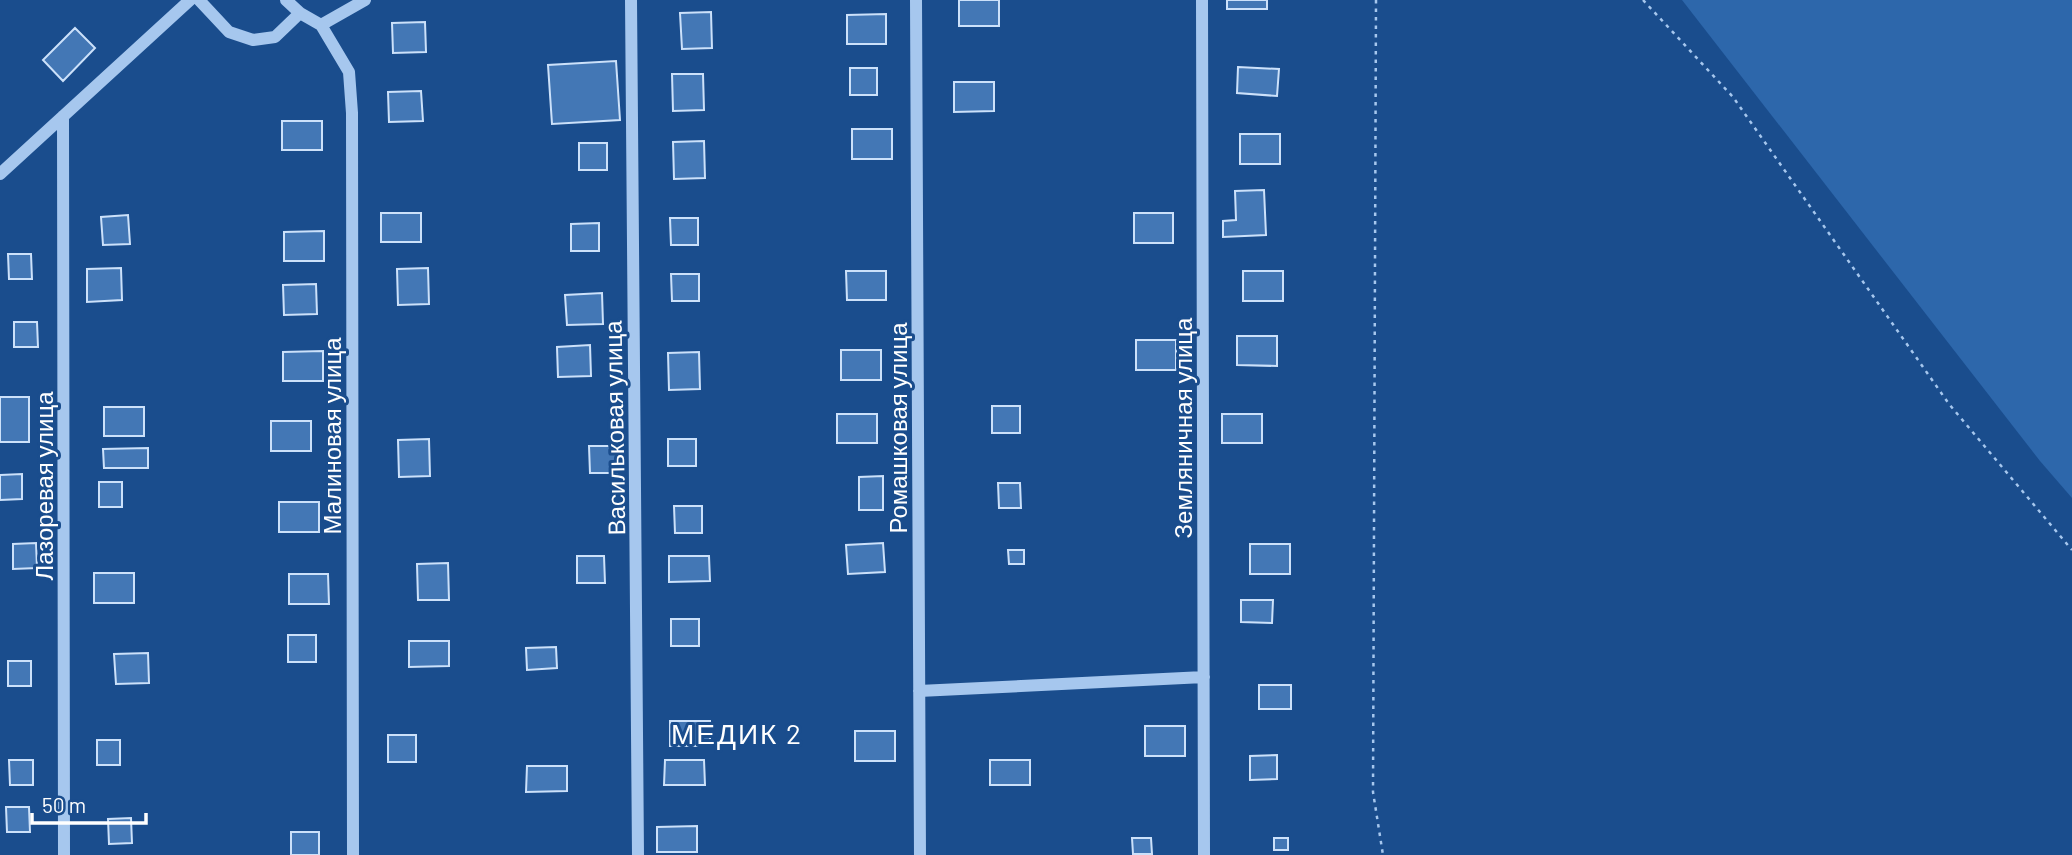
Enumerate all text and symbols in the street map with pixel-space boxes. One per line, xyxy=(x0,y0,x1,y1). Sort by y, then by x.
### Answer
street label: Земляничная улица xyxy=(1168,317,1197,538)
street label: Васильковая улица xyxy=(598,320,630,536)
street label: Ромашковая улица xyxy=(883,322,912,534)
street label: Малиновая улица xyxy=(317,337,346,535)
street label: Лазоревая улица xyxy=(29,391,58,581)
district label: МЕДИК 2 xyxy=(671,716,803,750)
scale bar xyxy=(32,782,145,826)
text: 50 m xyxy=(42,792,86,817)

